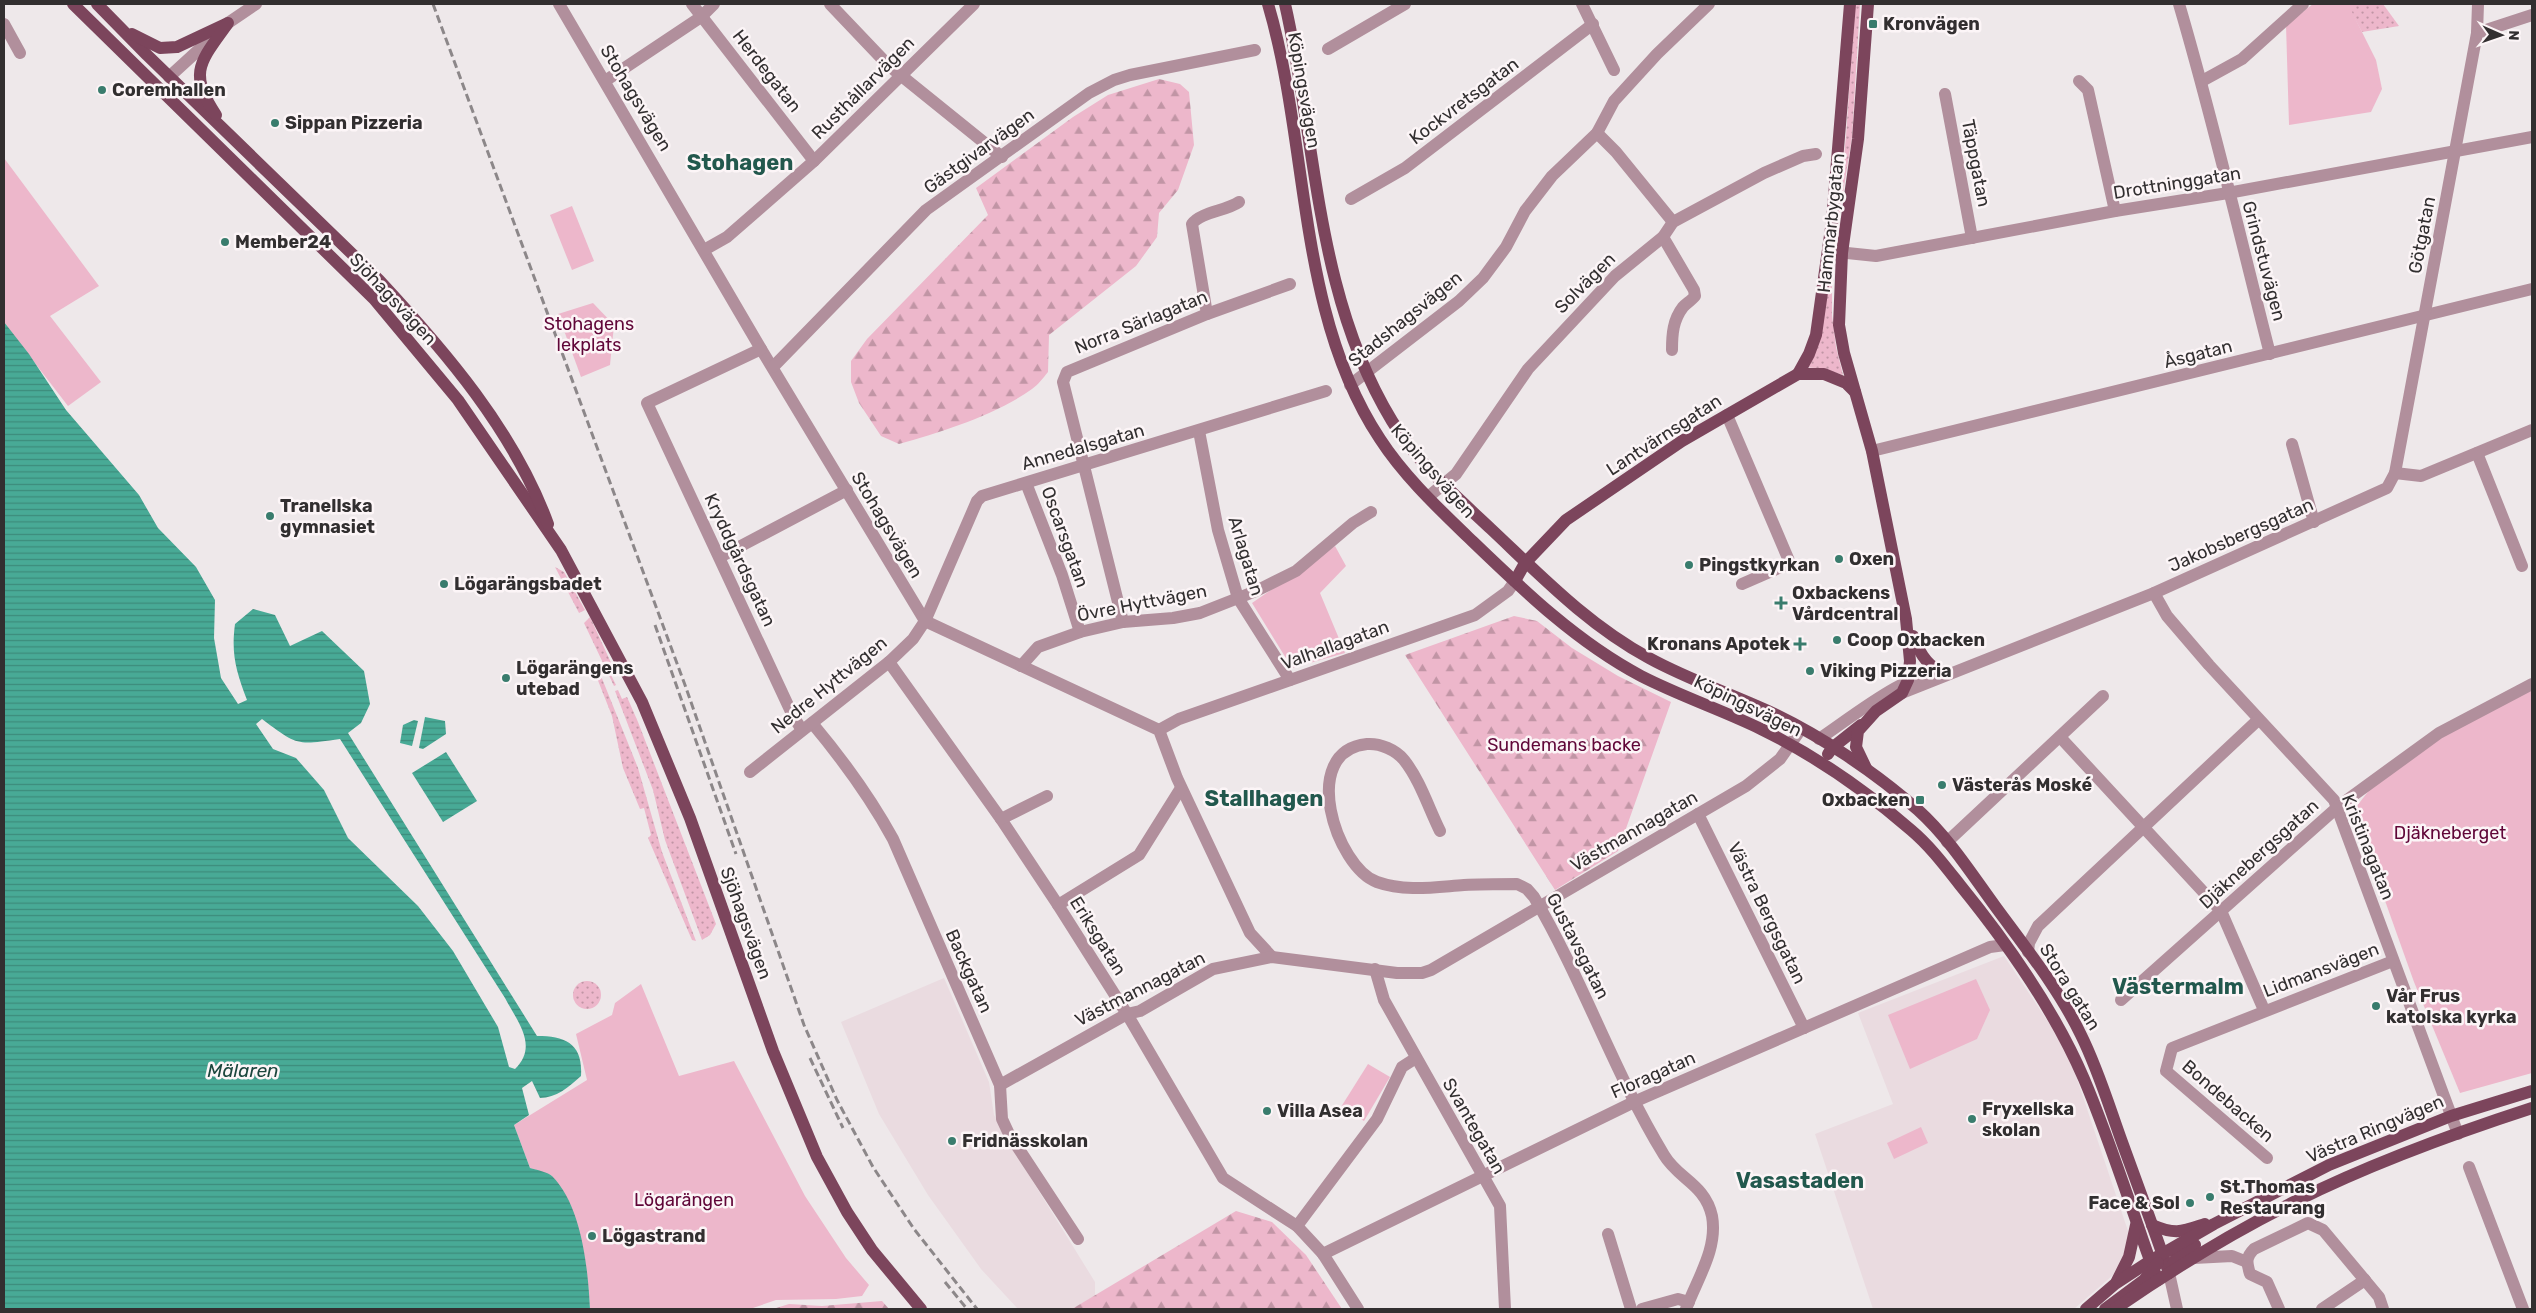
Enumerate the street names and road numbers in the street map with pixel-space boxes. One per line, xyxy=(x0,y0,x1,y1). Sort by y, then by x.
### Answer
street label: Herdegatan xyxy=(728,25,806,117)
street label: Köpingsvägen xyxy=(1283,30,1325,150)
street label: Rusthållarvägen xyxy=(807,32,919,144)
street label: Stohagsvägen xyxy=(596,41,676,155)
street label: Kockvretsgatan xyxy=(1405,53,1523,149)
street label: Gästgivarvägen xyxy=(919,104,1039,198)
street label: Täppgatan xyxy=(1957,117,1995,209)
street label: Hammarbygatan xyxy=(1813,152,1849,294)
street label: Drottninggatan xyxy=(2112,162,2242,204)
street label: Götgatan xyxy=(2404,195,2440,275)
street label: Grindstuvägen xyxy=(2237,199,2291,323)
street label: Sjöhagsvägen xyxy=(345,248,441,350)
street label: Solvägen xyxy=(1550,248,1620,318)
street label: Stadshagsvägen xyxy=(1344,266,1466,372)
street label: Norra Särlagatan xyxy=(1071,285,1211,359)
street label: Åsgatan xyxy=(2162,335,2234,373)
street label: Lantvärnsgatan xyxy=(1602,390,1726,480)
street label: Annedalsgatan xyxy=(1019,419,1147,475)
street label: Köpingsvägen xyxy=(1386,419,1480,523)
street label: Stohagsvägen xyxy=(847,468,927,582)
street label: Oscarsgatan xyxy=(1037,484,1093,590)
street label: Kryddgårdsgatan xyxy=(700,490,780,630)
street label: Jakobsbergsgatan xyxy=(2165,493,2317,577)
street label: Arlagatan xyxy=(1224,514,1268,598)
street label: Övre Hyttvägen xyxy=(1075,580,1209,626)
street label: Valhallagatan xyxy=(1278,615,1392,675)
street label: Nedre Hyttvägen xyxy=(767,632,891,738)
street label: Köpingsvägen xyxy=(1690,670,1806,742)
street label: Västmannagatan xyxy=(1567,786,1701,876)
street label: Kristinagatan xyxy=(2337,791,2399,903)
street label: Djäknebergsgatan xyxy=(2195,795,2323,913)
street label: Västra Bergsgatan xyxy=(1723,838,1811,988)
street label: Sjöhagsvägen xyxy=(716,864,776,982)
street label: Gustavsgatan xyxy=(1542,889,1614,1003)
street label: Eriksgatan xyxy=(1065,892,1131,980)
street label: Backgatan xyxy=(941,926,997,1016)
street label: Lidmansvägen xyxy=(2260,938,2382,1002)
street label: Stora gatan xyxy=(2035,940,2105,1034)
street label: Västmannagatan xyxy=(1071,947,1209,1031)
street label: Floragatan xyxy=(1607,1047,1699,1103)
street label: Bondebacken xyxy=(2178,1055,2278,1147)
street label: Svantegatan xyxy=(1438,1074,1510,1178)
street label: Västra Ringvägen xyxy=(2303,1090,2447,1168)

